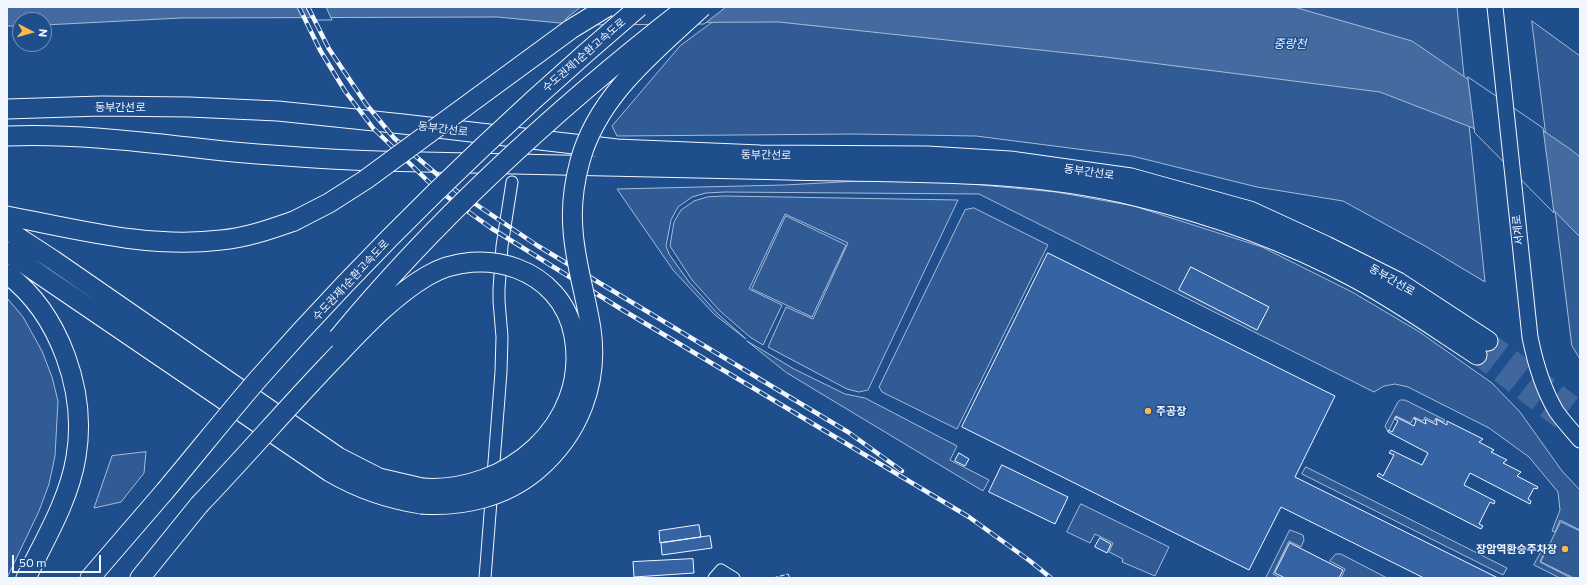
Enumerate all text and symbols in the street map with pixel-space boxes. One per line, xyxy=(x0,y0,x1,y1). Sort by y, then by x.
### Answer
north arrow xyxy=(12,12,52,52)
street label: 수도권제1순환고속도로 xyxy=(540,15,628,95)
text: N xyxy=(37,28,50,38)
water label: 중랑천 xyxy=(1273,37,1307,51)
street label: 동부간선로 xyxy=(95,100,145,114)
street label: 동부간선로 xyxy=(417,119,469,139)
street label: 동부간선로 xyxy=(741,148,791,162)
street label: 동부간선로 xyxy=(1063,162,1115,182)
street label: 서계로 xyxy=(1510,214,1526,246)
street label: 수도권제1순환고속도로 xyxy=(310,237,392,323)
street label: 동부간선로 xyxy=(1367,262,1417,298)
place label: 주공장 xyxy=(1156,404,1186,418)
marker: 주공장 xyxy=(1143,406,1153,416)
place label: 장암역환승주차장 xyxy=(1476,542,1557,556)
marker: 장암역환승주차장 xyxy=(1560,544,1570,554)
scale bar xyxy=(14,547,103,573)
text: 50 m xyxy=(19,555,47,569)

